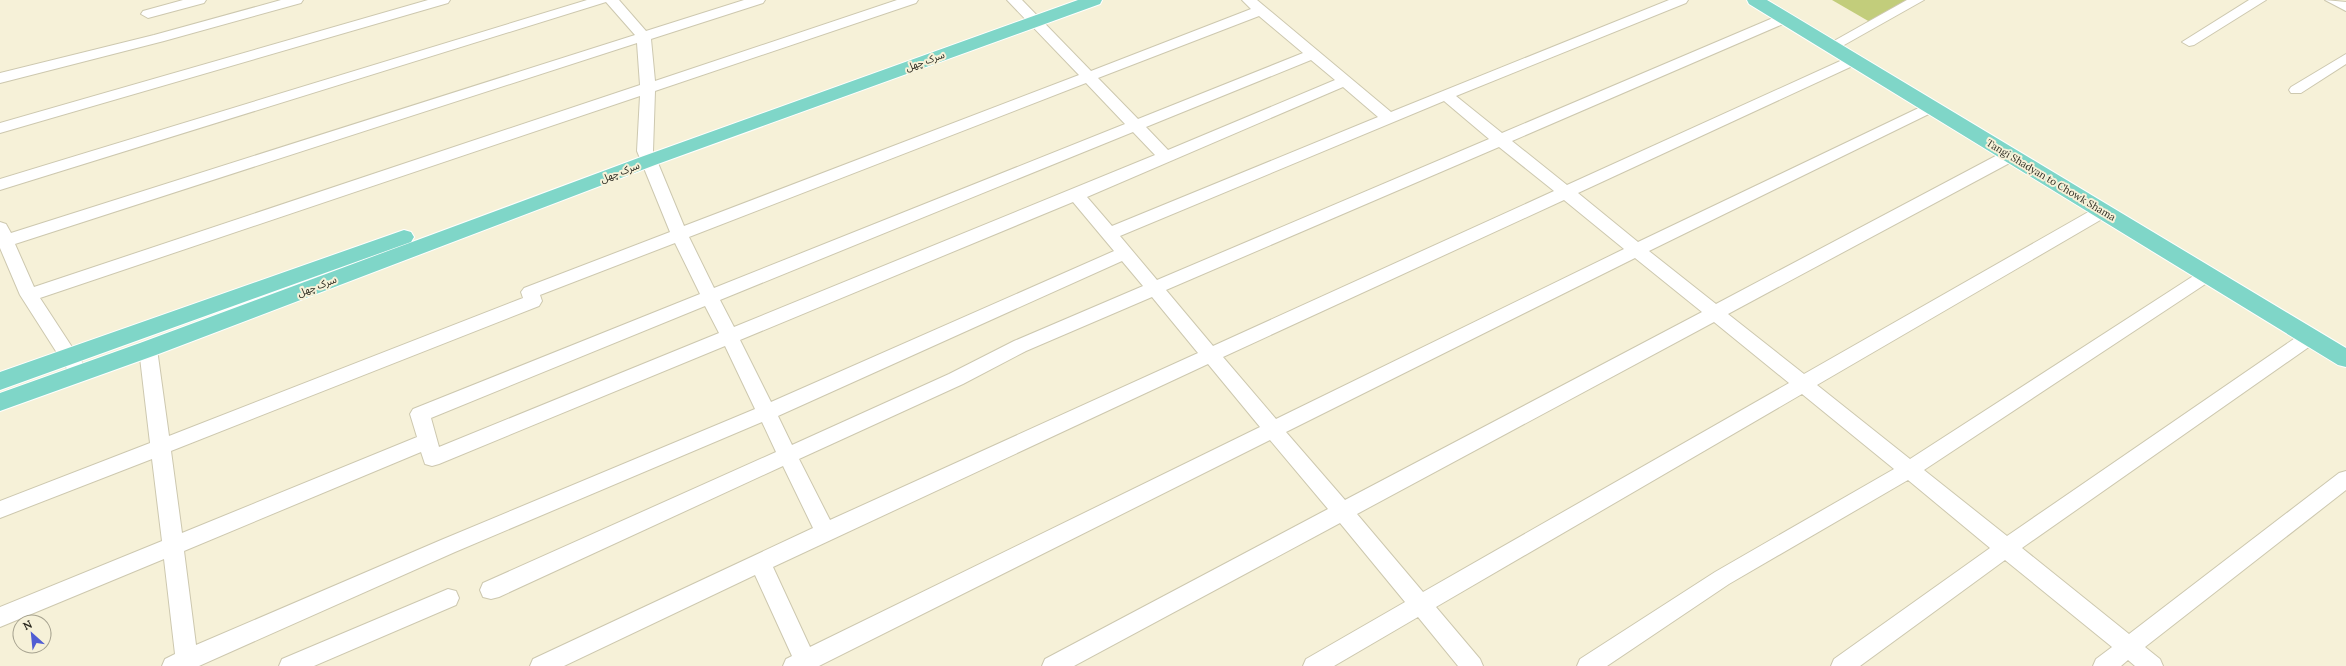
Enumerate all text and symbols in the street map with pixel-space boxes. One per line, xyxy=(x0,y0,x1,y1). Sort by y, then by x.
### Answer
street label: سرک چهل xyxy=(903,48,947,74)
street label: Tangi Shadyan to Chowk Shama xyxy=(1984,136,2118,224)
street label: سرک چهل xyxy=(599,159,642,185)
street label: سرک چهل xyxy=(296,273,339,299)
north arrow xyxy=(12,614,52,654)
text: N xyxy=(20,617,35,633)

